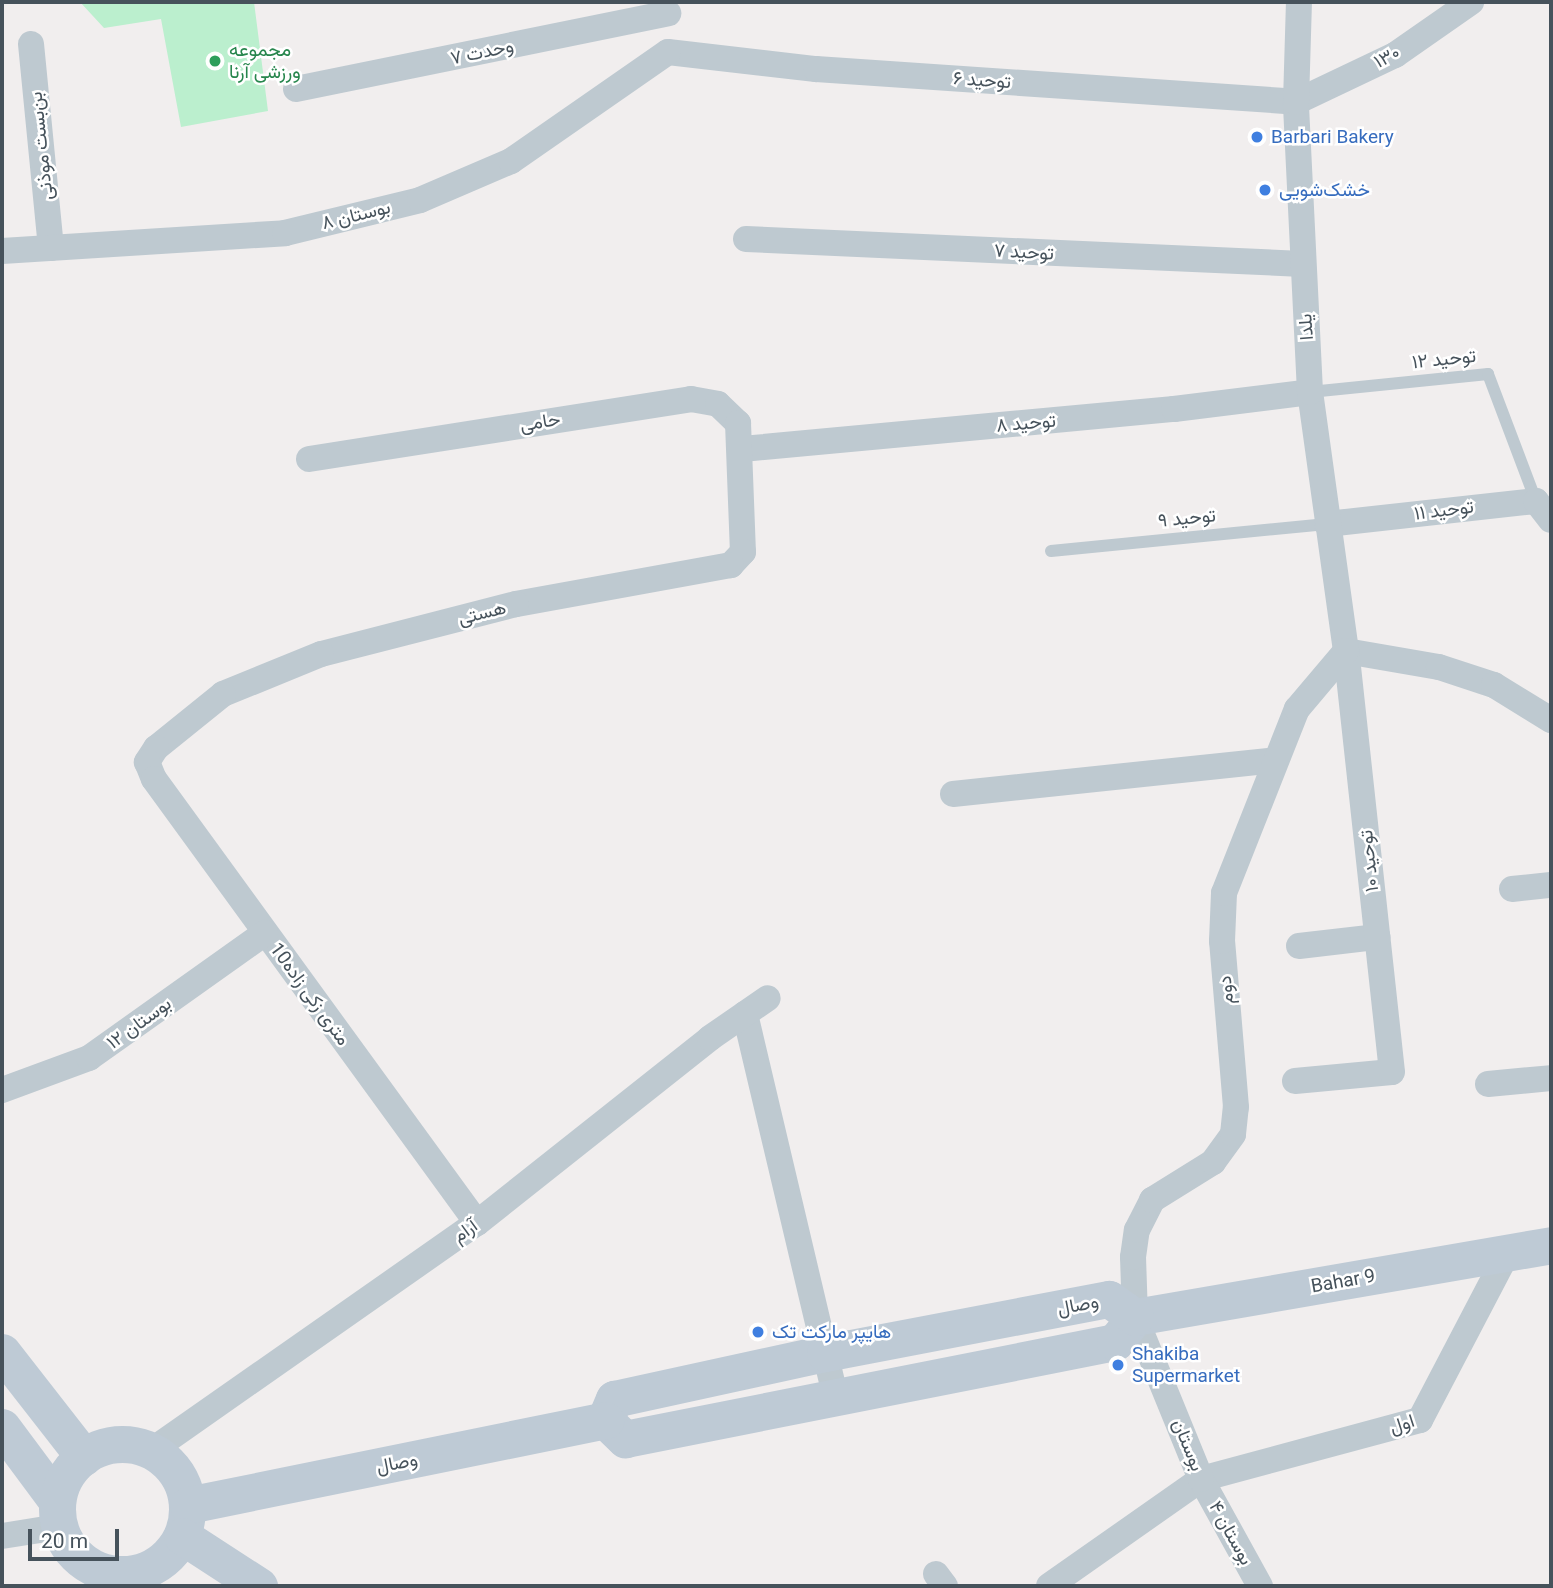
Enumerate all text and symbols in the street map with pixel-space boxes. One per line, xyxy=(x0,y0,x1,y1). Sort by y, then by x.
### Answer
street label: وحدت ۷ xyxy=(448,34,516,70)
place label: مجموعه ورزشی آرنا xyxy=(229,39,301,83)
street label: ۱۳۰ xyxy=(1370,41,1404,73)
marker: مجموعه ورزشی آرنا xyxy=(207,53,223,69)
street label: توحید ۶ xyxy=(952,67,1012,93)
street label: بن‌بست موذنی xyxy=(24,91,58,201)
place label: Barbari Bakery xyxy=(1271,126,1394,148)
marker: Barbari Bakery xyxy=(1249,129,1265,145)
place label: خشک‌شویی xyxy=(1279,179,1370,201)
marker: خشک‌شویی xyxy=(1257,182,1273,198)
street label: بوستان ۸ xyxy=(319,195,393,235)
street label: توحید ۷ xyxy=(993,239,1055,265)
street label: یلدا xyxy=(1294,313,1318,341)
street label: توحید ۱۲ xyxy=(1411,344,1477,374)
street label: حامی xyxy=(518,408,562,436)
street label: توحید ۸ xyxy=(995,409,1057,437)
street label: توحید ۱۱ xyxy=(1413,495,1475,525)
street label: توحید ۹ xyxy=(1157,504,1217,532)
street label: هستی xyxy=(456,596,508,630)
street label: توحید ۱۰ xyxy=(1354,829,1384,893)
street label: 10متری زکی زاده xyxy=(265,938,355,1050)
street label: دوم xyxy=(1213,975,1239,1005)
street label: بوستان ۱۲ xyxy=(102,992,176,1054)
street label: آرام xyxy=(448,1214,482,1248)
street label: Bahar 9 xyxy=(1309,1264,1377,1298)
street label: وصال xyxy=(1055,1290,1101,1320)
place label: هایپر مارکت تک xyxy=(772,1321,891,1343)
marker: هایپر مارکت تک xyxy=(750,1324,766,1340)
place label: Shakiba Supermarket xyxy=(1132,1343,1240,1387)
marker: Shakiba Supermarket xyxy=(1110,1357,1126,1373)
street label: اول xyxy=(1387,1409,1417,1439)
street label: بوستان xyxy=(1167,1416,1209,1474)
street label: وصال xyxy=(374,1448,420,1478)
street label: بوستان ۴ xyxy=(1204,1497,1258,1569)
scale bar xyxy=(32,1514,122,1558)
text: 20 m xyxy=(41,1529,88,1553)

